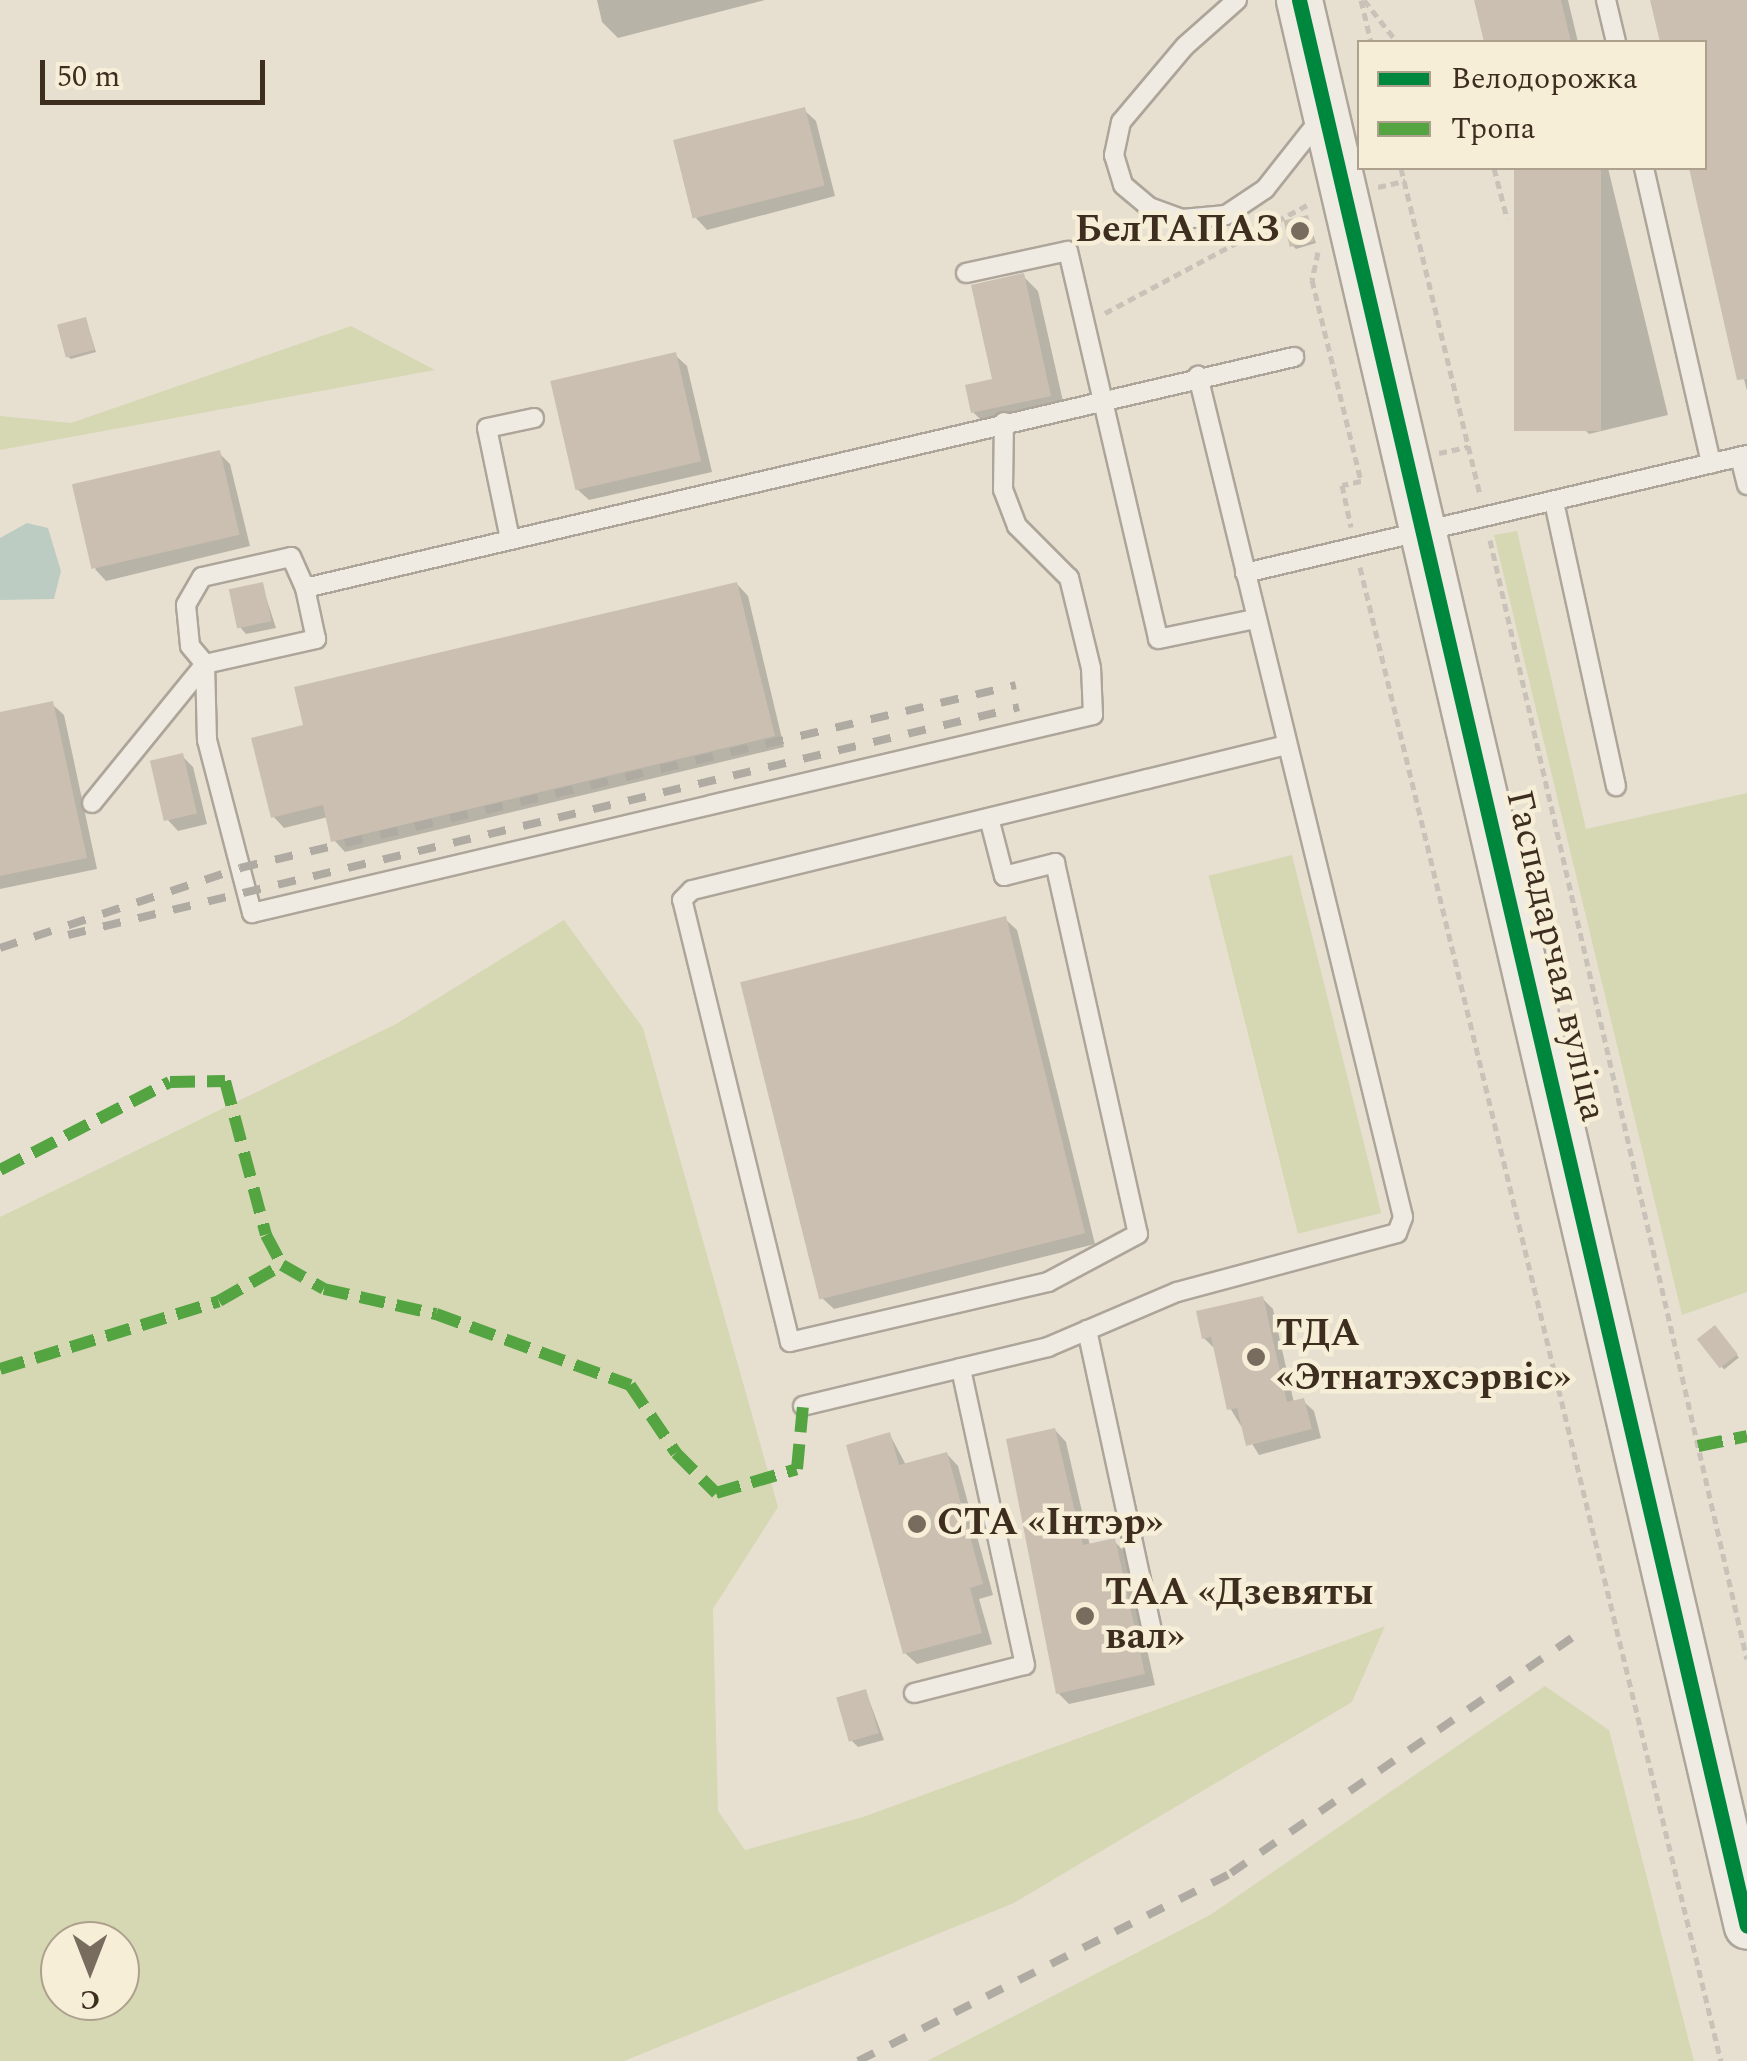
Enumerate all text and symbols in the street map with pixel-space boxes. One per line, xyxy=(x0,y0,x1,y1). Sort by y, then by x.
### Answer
scale bar xyxy=(45,40,270,102)
legend xyxy=(1357,40,1707,170)
text: 50 m xyxy=(57,54,120,100)
text: Велодорожка xyxy=(1451,56,1638,102)
text: Тропа xyxy=(1451,106,1536,152)
place label: БелТАПАЗ xyxy=(1075,208,1280,254)
marker: БелТАПАЗ xyxy=(1289,220,1311,242)
street label: Гаспадарчая вуліца xyxy=(1495,786,1615,1126)
place label: ТДА «Этнатэхсэрвіс» xyxy=(1276,1312,1571,1402)
marker: ТДА «Этнатэхсэрвіс» xyxy=(1245,1346,1267,1368)
place label: СТА «Інтэр» xyxy=(937,1501,1163,1547)
marker: СТА «Інтэр» xyxy=(906,1513,928,1535)
place label: ТАА «Дзевяты вал» xyxy=(1105,1571,1374,1660)
marker: ТАА «Дзевяты вал» xyxy=(1074,1605,1096,1627)
north arrow xyxy=(40,1921,140,2021)
text: С xyxy=(80,1978,100,2021)

